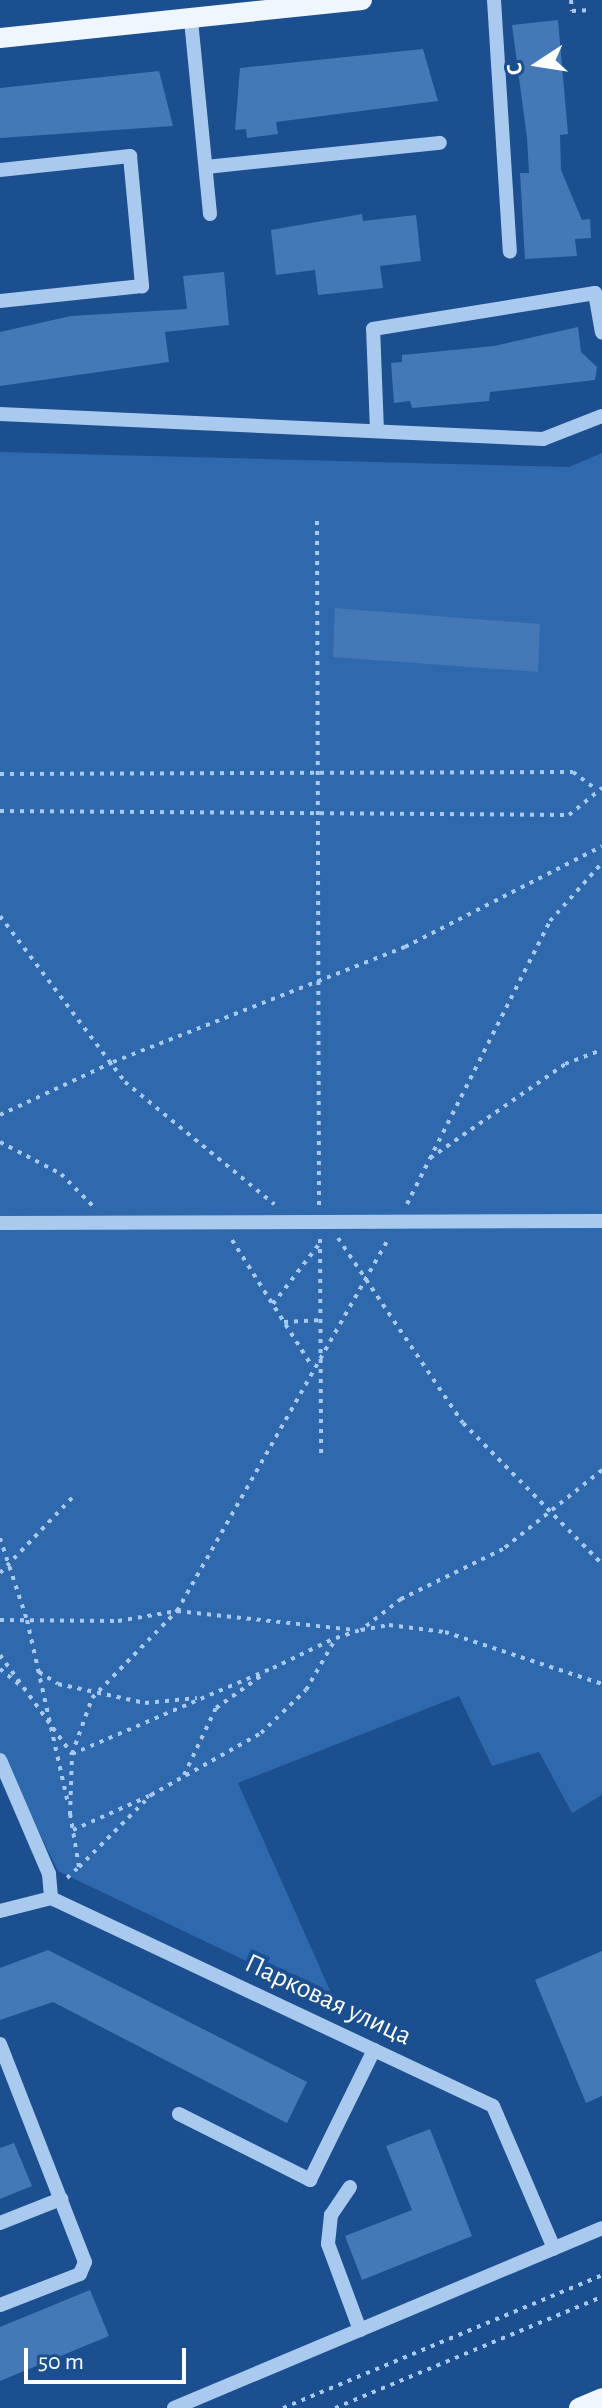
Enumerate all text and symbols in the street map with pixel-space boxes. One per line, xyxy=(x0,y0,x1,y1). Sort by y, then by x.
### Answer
north arrow xyxy=(498,24,578,104)
text: С xyxy=(503,61,527,77)
street label: Парковая улица xyxy=(239,1947,417,2053)
scale bar xyxy=(28,2332,190,2382)
text: 50 m xyxy=(38,2350,84,2374)

